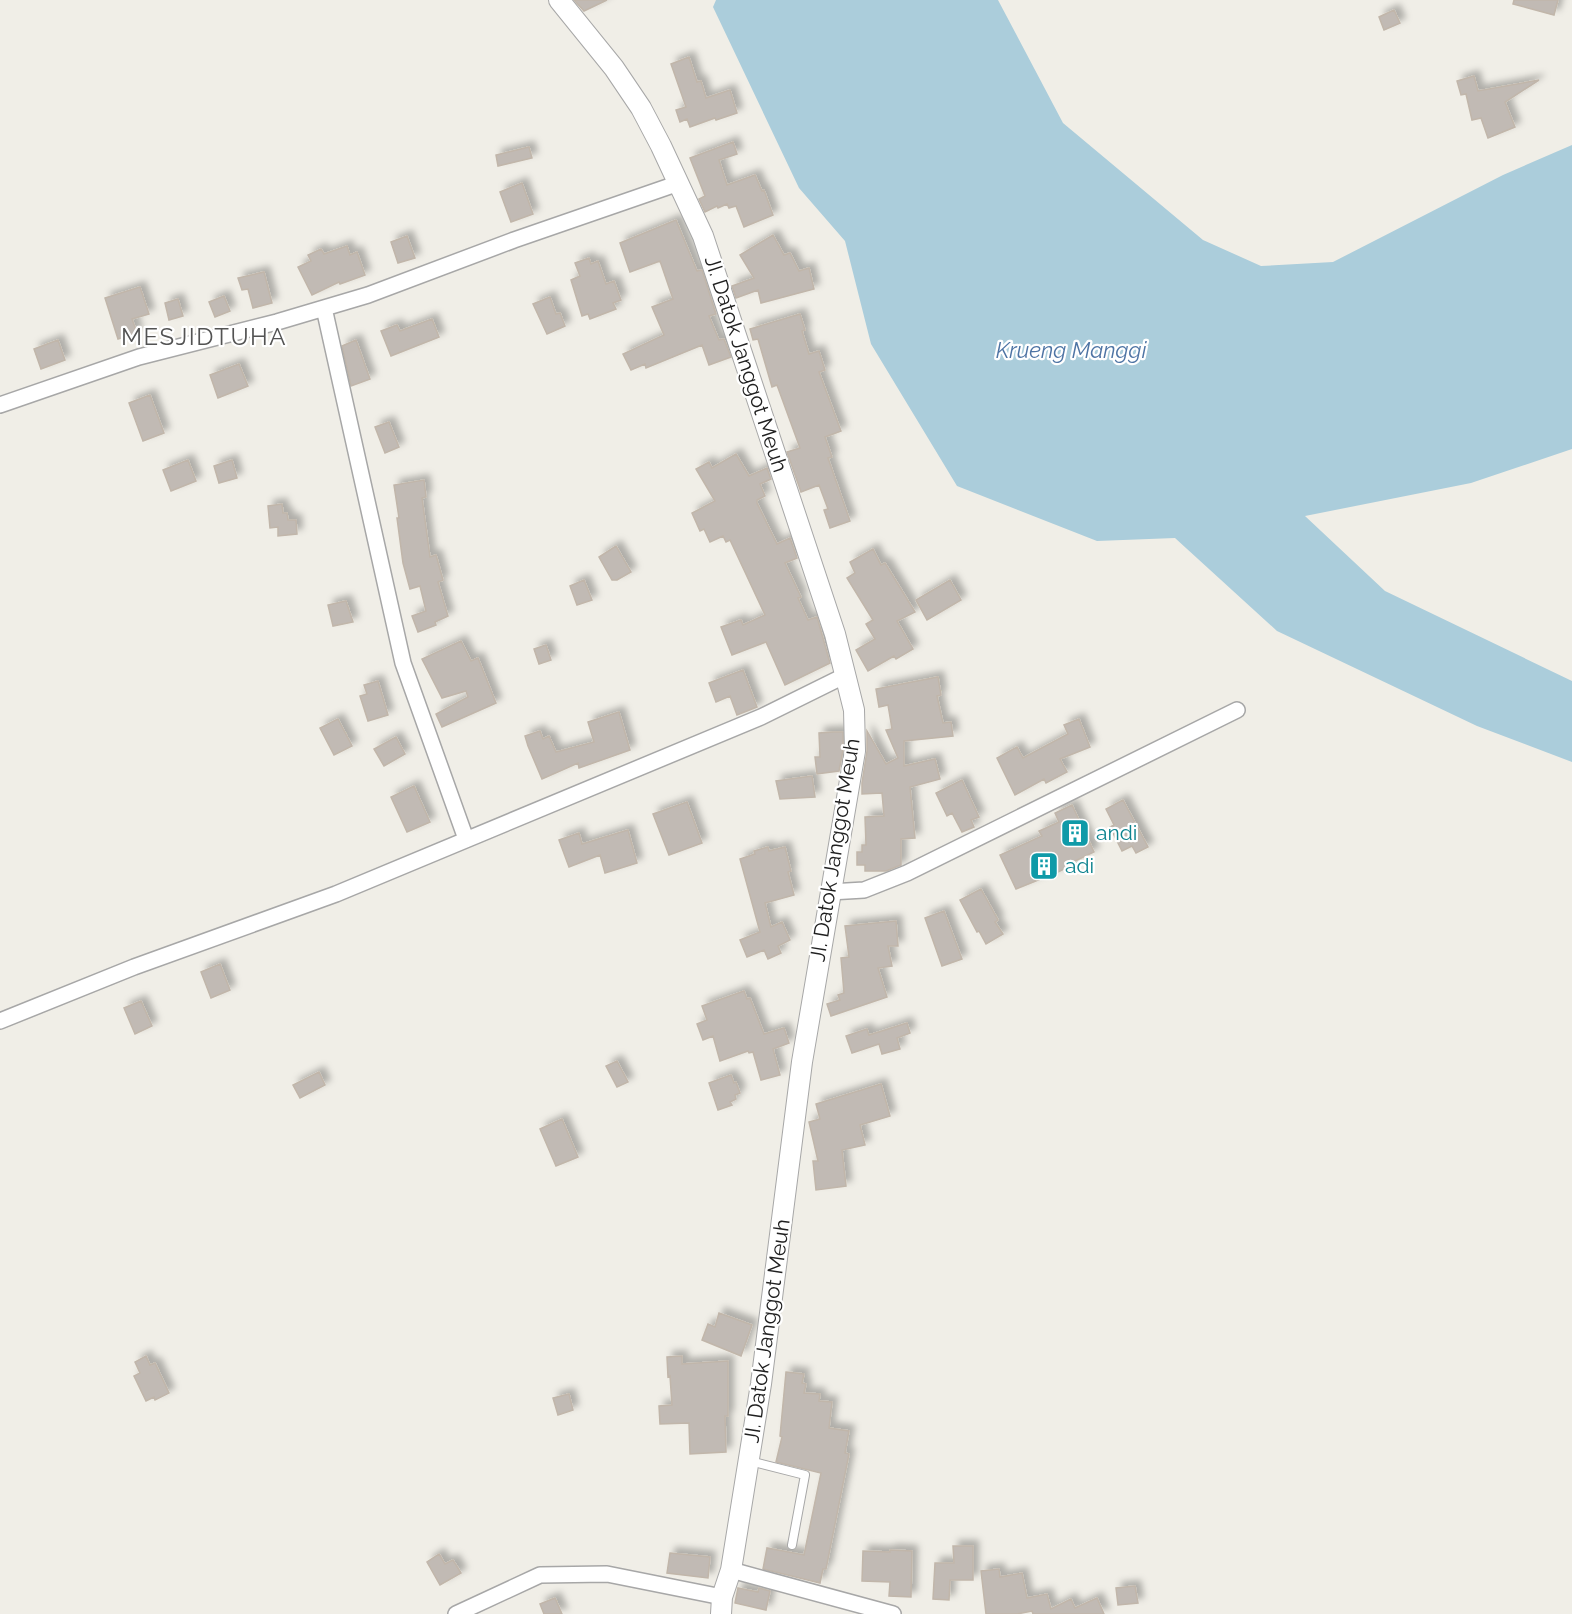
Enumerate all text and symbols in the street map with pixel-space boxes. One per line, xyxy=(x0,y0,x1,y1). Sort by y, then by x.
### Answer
street label: JI. Datok Janggot Meuh xyxy=(700,253,793,475)
district label: MESJIDTUHA xyxy=(121,322,287,351)
water label: Krueng Manggi xyxy=(996,337,1148,363)
street label: JI. Datok Janggot Meuh xyxy=(805,736,865,963)
building icon: andi xyxy=(1059,817,1091,849)
place label: andi xyxy=(1096,820,1137,845)
building icon: adi xyxy=(1028,850,1060,882)
place label: adi xyxy=(1065,853,1094,878)
street label: JI. Datok Janggot Meuh xyxy=(738,1217,795,1444)

